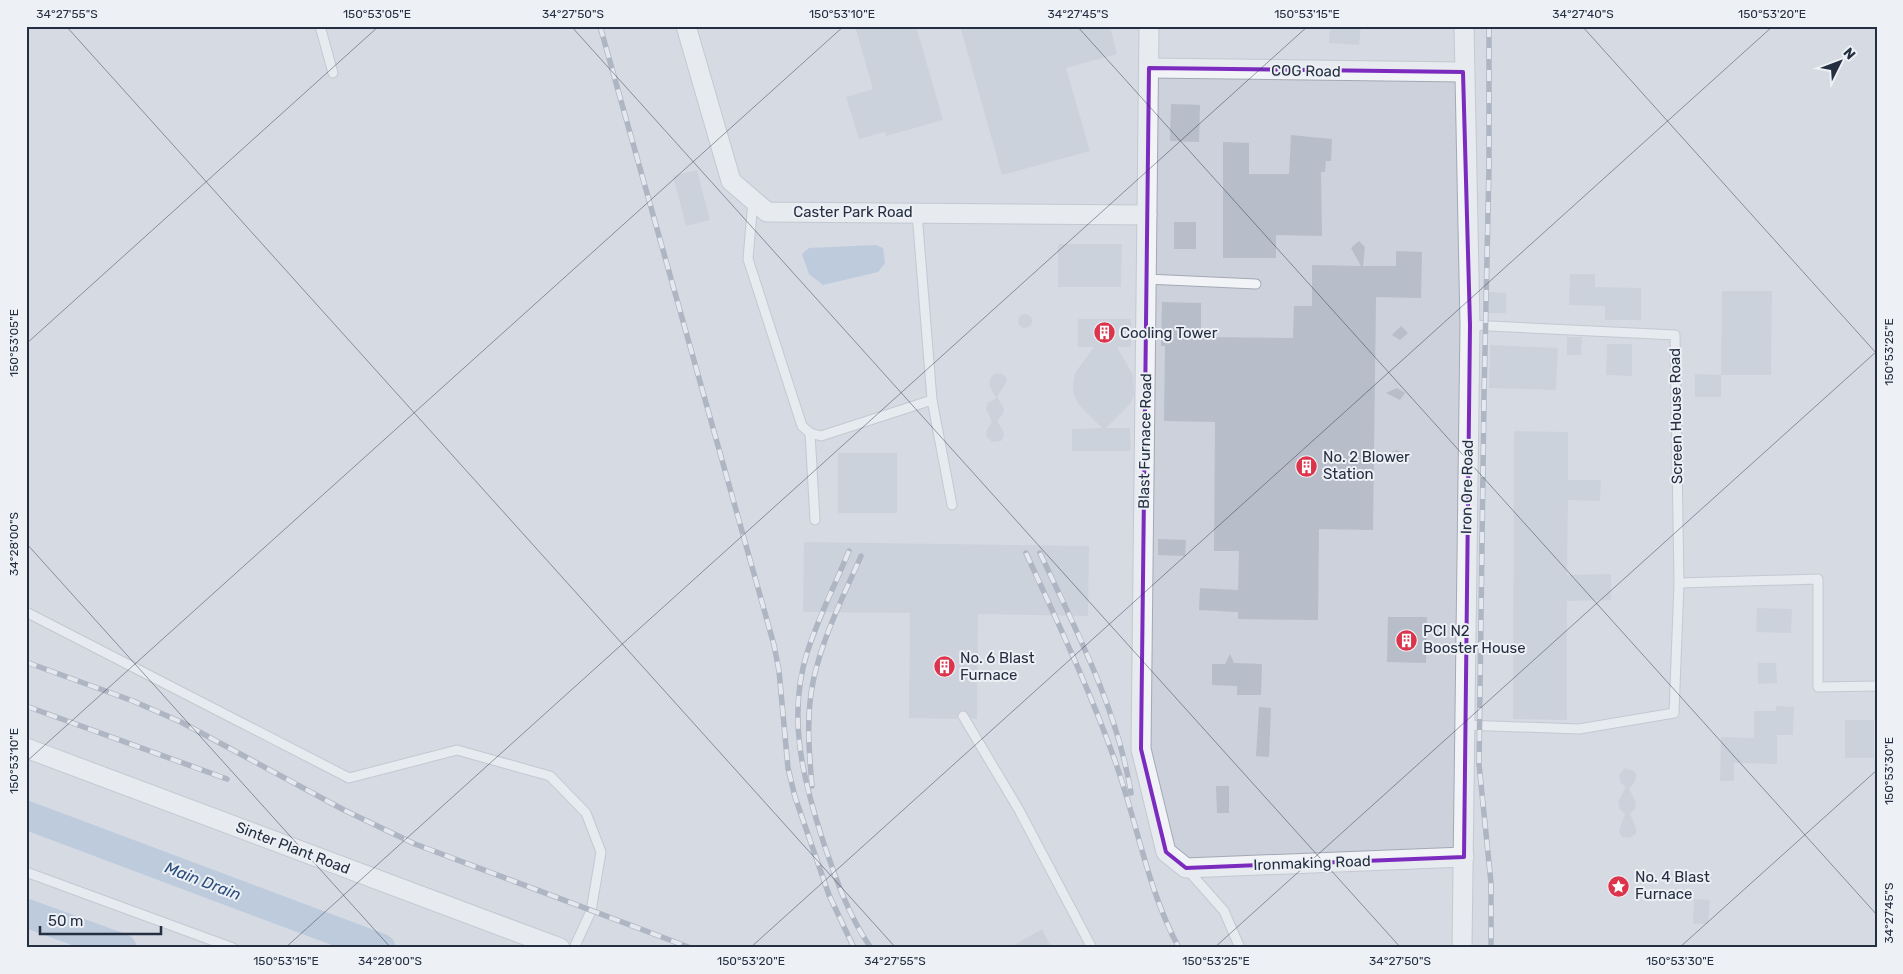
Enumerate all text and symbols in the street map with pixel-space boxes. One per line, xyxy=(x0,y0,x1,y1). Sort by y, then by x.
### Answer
text: 34°27'55"S xyxy=(36,7,98,21)
text: 150°53'05"E xyxy=(343,7,411,21)
text: 34°27'50"S xyxy=(542,7,604,21)
text: 150°53'10"E xyxy=(809,7,875,21)
text: 34°27'45"S xyxy=(1047,7,1109,21)
text: 150°53'15"E xyxy=(1274,7,1340,21)
text: 34°27'40"S xyxy=(1552,7,1614,21)
text: 150°53'20"E xyxy=(1738,7,1806,21)
north arrow xyxy=(1816,38,1866,88)
text: N xyxy=(1840,44,1859,63)
street label: COG Road xyxy=(1271,61,1341,81)
street label: Caster Park Road xyxy=(793,203,913,221)
text: 150°53'05"E xyxy=(7,309,21,377)
text: 150°53'25"E xyxy=(1882,318,1896,386)
building icon: Cooling Tower xyxy=(1092,321,1116,345)
place label: Cooling Tower xyxy=(1120,324,1218,342)
street label: Screen House Road xyxy=(1666,348,1686,484)
street label: Blast Furnace Road xyxy=(1135,373,1155,509)
street label: Iron Ore Road xyxy=(1457,440,1477,534)
place label: No. 2 Blower Station xyxy=(1323,448,1410,483)
building icon: No. 2 Blower Station xyxy=(1295,454,1319,478)
text: 34°28'00"S xyxy=(7,512,21,576)
place label: PCI N2 Booster House xyxy=(1423,622,1526,657)
building icon: PCI N2 Booster House xyxy=(1395,628,1419,652)
place label: No. 6 Blast Furnace xyxy=(960,649,1035,684)
building icon: No. 6 Blast Furnace xyxy=(932,655,956,679)
text: 150°53'10"E xyxy=(7,728,21,794)
text: 150°53'30"E xyxy=(1882,737,1896,805)
street label: Sinter Plant Road xyxy=(233,818,353,878)
street label: Ironmaking Road xyxy=(1253,852,1371,874)
water label: Main Drain xyxy=(162,858,244,904)
place label: No. 4 Blast Furnace xyxy=(1635,868,1710,903)
place icon: No. 4 Blast Furnace xyxy=(1607,874,1631,898)
text: 34°27'45"S xyxy=(1882,882,1896,944)
scale bar xyxy=(40,904,161,936)
text: 50 m xyxy=(48,912,83,930)
text: 150°53'15"E xyxy=(253,954,319,968)
text: 34°28'00"S xyxy=(358,954,422,968)
text: 150°53'20"E xyxy=(717,954,785,968)
text: 34°27'55"S xyxy=(864,954,926,968)
text: 150°53'25"E xyxy=(1182,954,1250,968)
text: 34°27'50"S xyxy=(1369,954,1431,968)
text: 150°53'30"E xyxy=(1646,954,1714,968)

